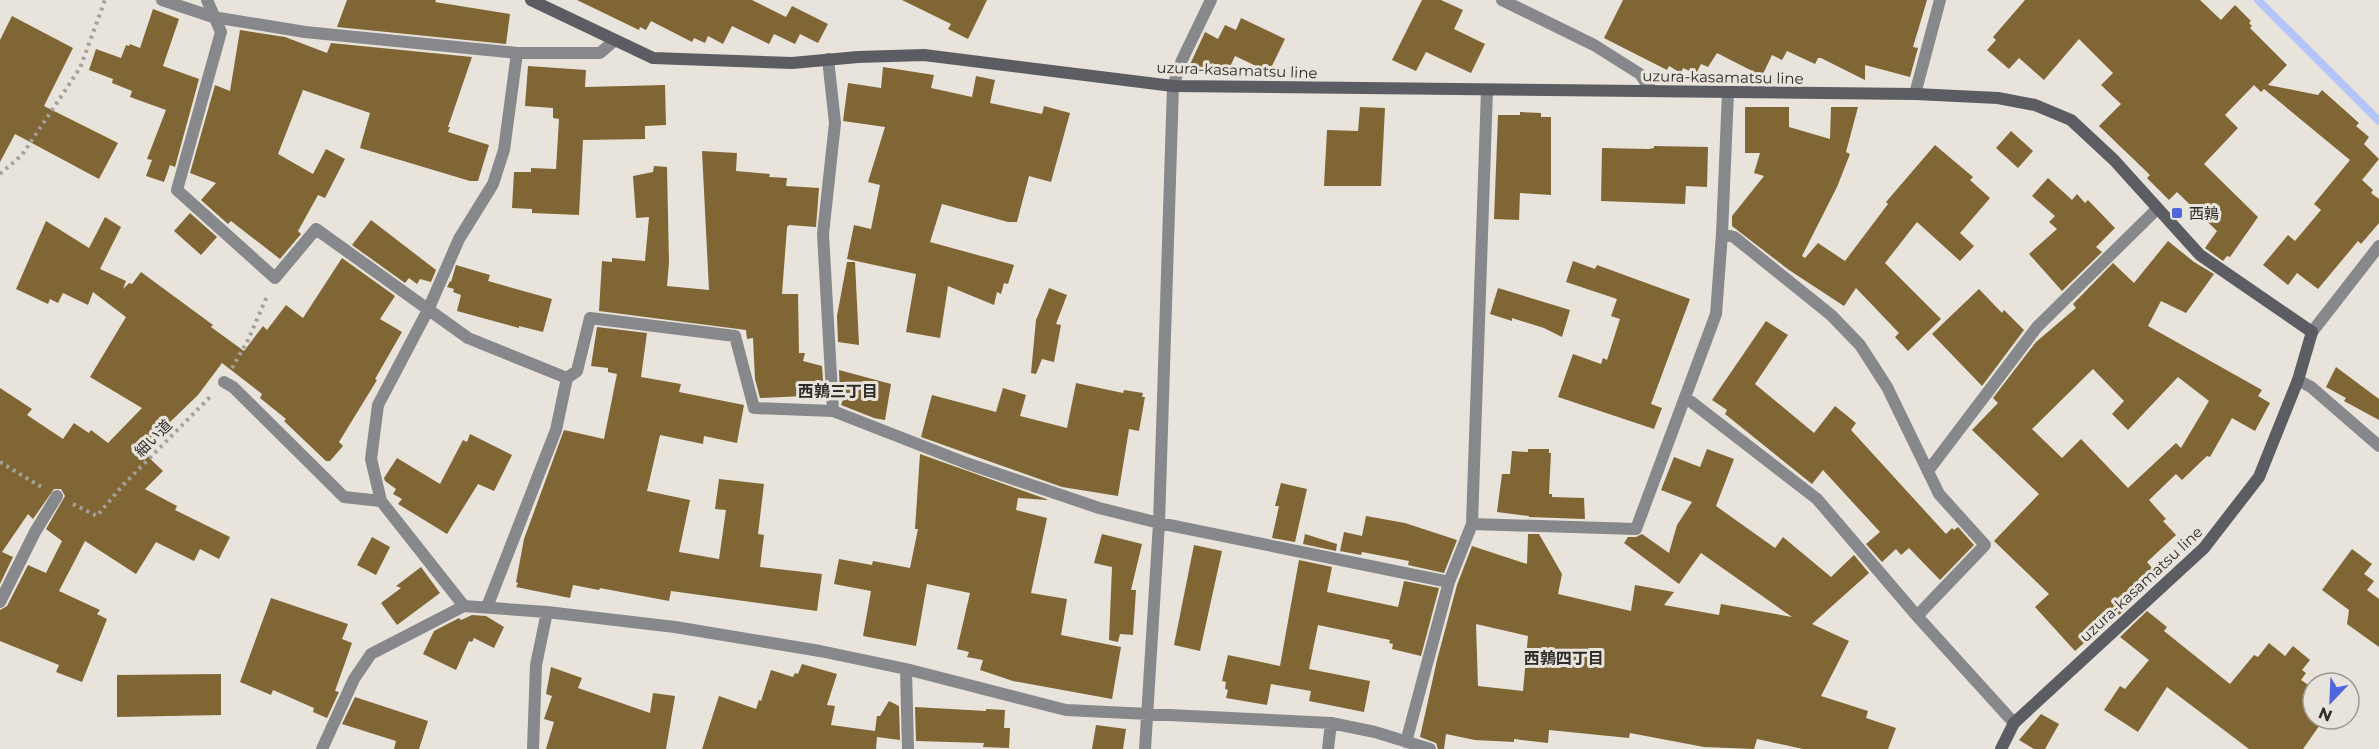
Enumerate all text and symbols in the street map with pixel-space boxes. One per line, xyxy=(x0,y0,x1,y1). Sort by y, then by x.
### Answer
street label: uzura-kasamatsu line xyxy=(1156,58,1318,82)
street label: uzura-kasamatsu line xyxy=(1642,66,1804,88)
place label: 西鶉 xyxy=(2189,204,2219,223)
marker: 西鶉 xyxy=(2170,206,2184,220)
district label: 西鶉三丁目 xyxy=(798,382,878,401)
street label: 細い道 xyxy=(130,415,176,461)
street label: uzura-kasamatsu line xyxy=(2076,522,2206,646)
district label: 西鶉四丁目 xyxy=(1524,649,1604,668)
north arrow xyxy=(2301,671,2361,731)
text: N xyxy=(2316,703,2335,726)

